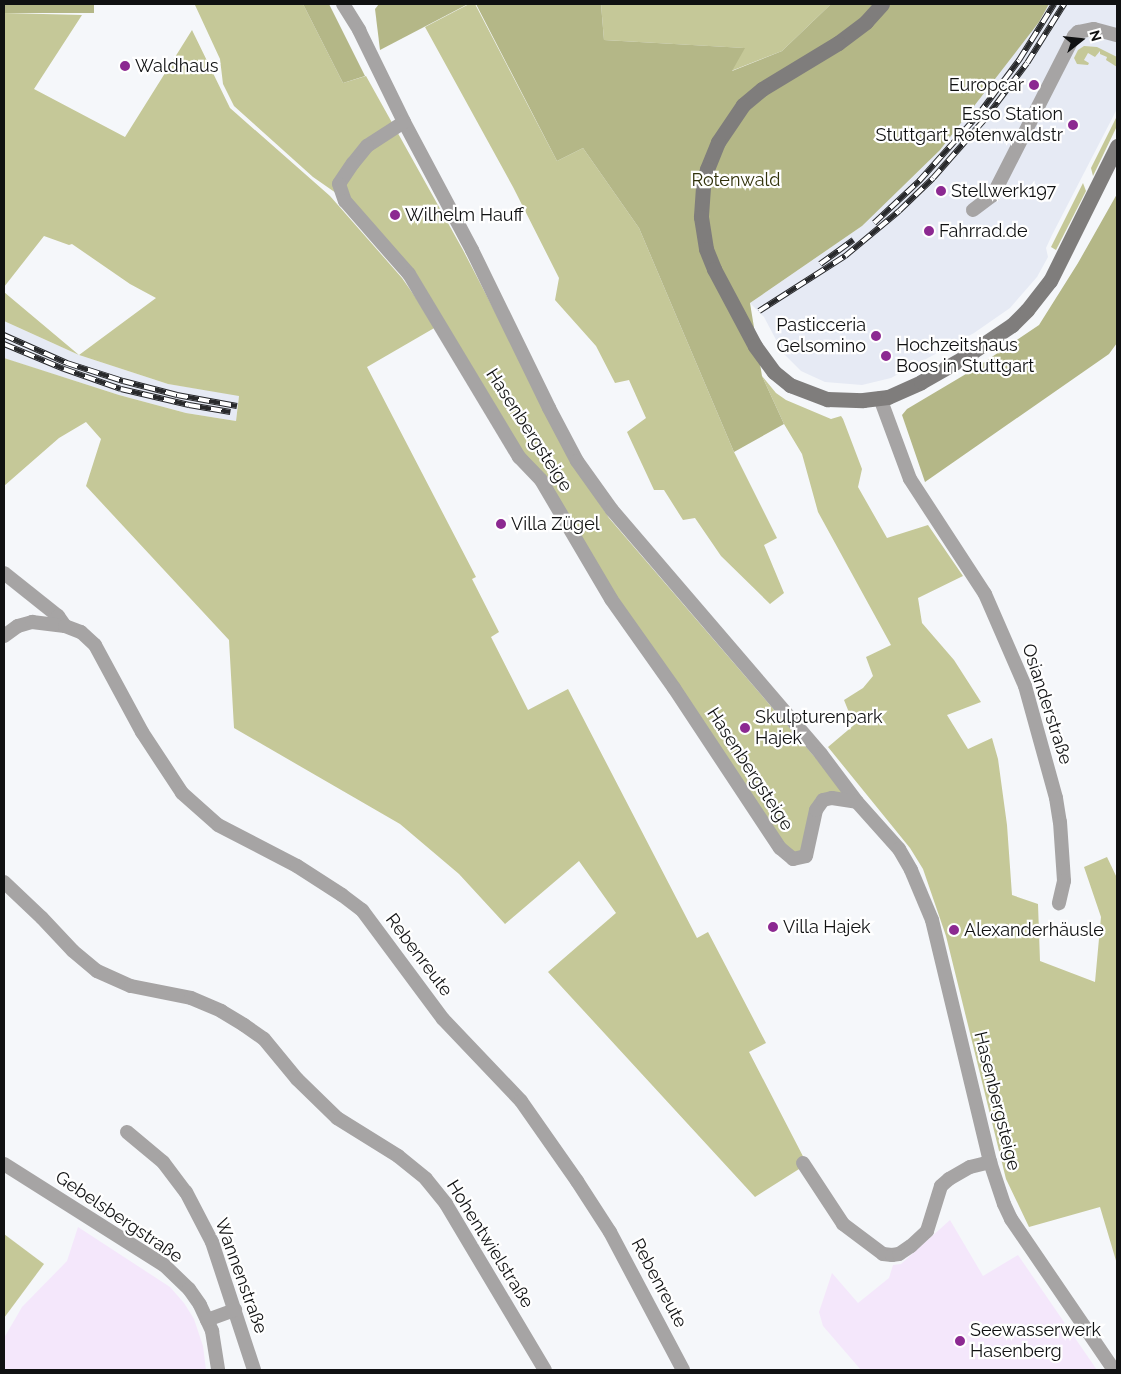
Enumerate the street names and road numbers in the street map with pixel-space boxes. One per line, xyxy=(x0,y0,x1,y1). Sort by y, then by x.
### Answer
street label: Hasenbergsteige xyxy=(481,364,577,496)
street label: Osianderstraße xyxy=(1017,641,1077,767)
street label: Hasenbergsteige xyxy=(702,703,798,835)
street label: Rebenreute xyxy=(381,909,457,1001)
street label: Hasenbergsteige xyxy=(969,1029,1025,1173)
street label: Gebelsbergstraße xyxy=(51,1166,187,1268)
street label: Hohentwielstraße xyxy=(442,1176,538,1312)
street label: Wannenstraße xyxy=(210,1215,272,1337)
street label: Rebenreute xyxy=(626,1235,692,1331)

